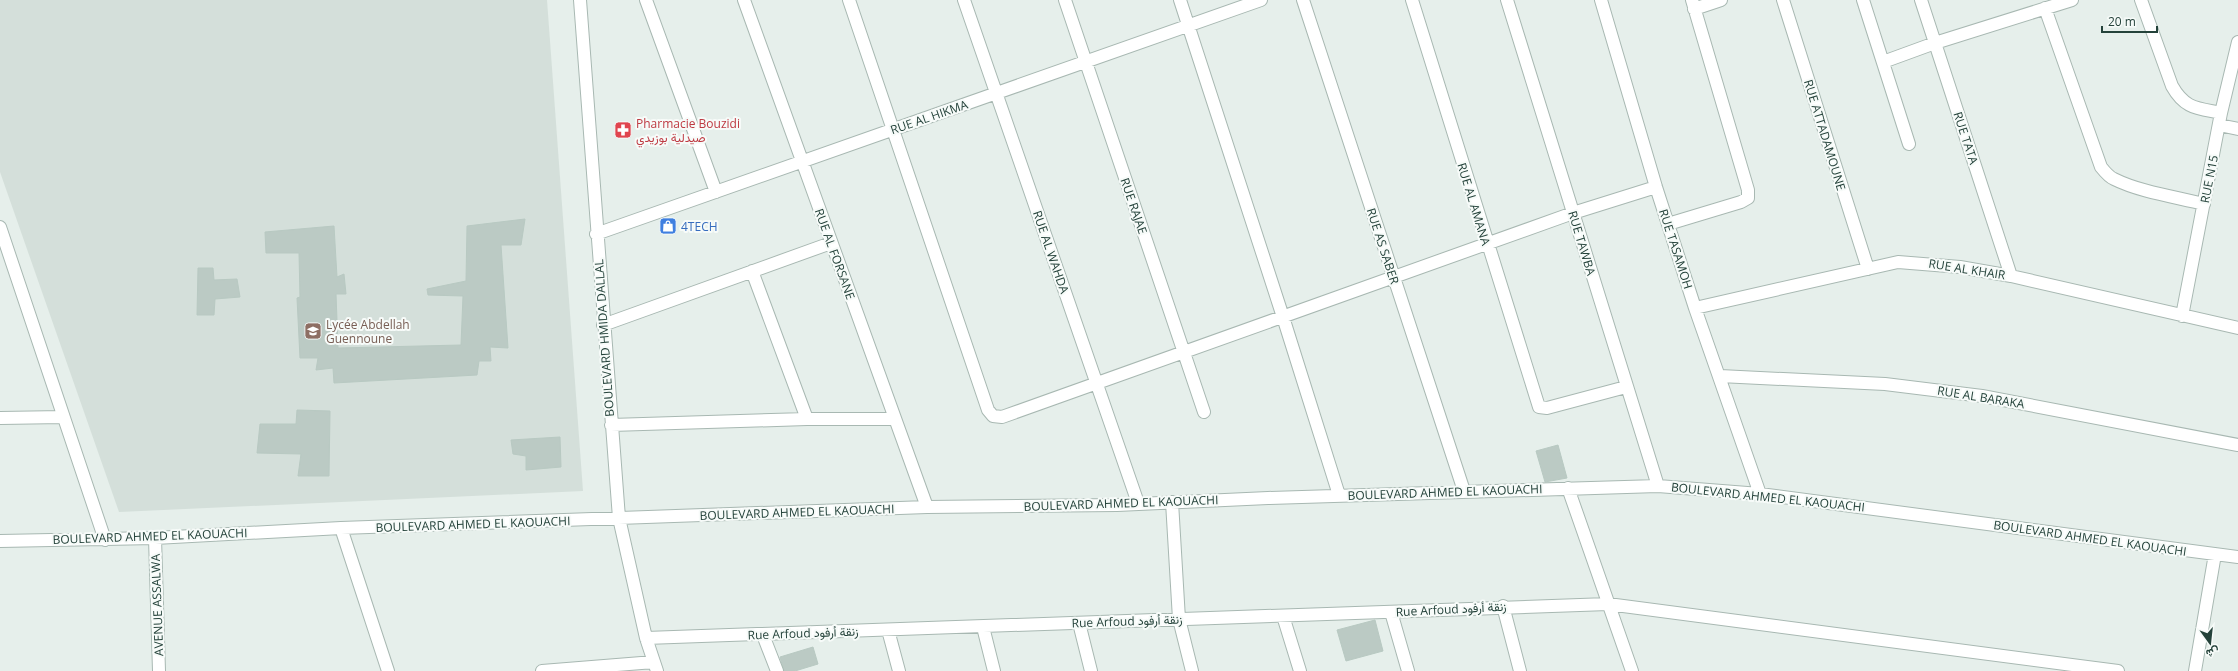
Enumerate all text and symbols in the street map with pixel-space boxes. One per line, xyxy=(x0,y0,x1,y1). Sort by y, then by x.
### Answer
scale bar xyxy=(2102,8,2157,34)
text: 20 m xyxy=(2108,13,2136,30)
street label: RUE ATTADAMOUNE xyxy=(1800,77,1850,193)
street label: RUE AL HIKMA xyxy=(888,96,970,138)
street label: RUE TATA xyxy=(1950,110,1983,167)
place label: Pharmacie Bouzidi صيدلية بوزيدي xyxy=(636,115,740,148)
pharmacy icon: Pharmacie Bouzidi صيدلية بوزيدي xyxy=(613,120,633,140)
street label: RUE N15 xyxy=(2196,153,2222,205)
street label: RUE AL AMANA xyxy=(1453,161,1495,248)
street label: RUE RAJAE xyxy=(1116,176,1152,236)
street label: RUE AL FORSANE xyxy=(811,206,859,302)
street label: RUE AS SABER xyxy=(1363,206,1404,287)
street label: RUE TASAMOH xyxy=(1655,207,1697,291)
street label: RUE AL WAHDA xyxy=(1029,208,1073,296)
street label: RUE TAWBA xyxy=(1564,209,1600,278)
shop icon: 4TECH xyxy=(658,216,678,236)
place label: 4TECH xyxy=(681,218,718,235)
street label: RUE AL KHAIR xyxy=(1927,255,2007,284)
street label: BOULEVARD HMIDA DALLAL xyxy=(590,259,618,417)
place label: Lycée Abdellah Guennoune xyxy=(326,316,410,347)
school or university icon: Lycée Abdellah Guennoune xyxy=(303,321,323,341)
street label: RUE AL BARAKA xyxy=(1936,382,2026,412)
street label: BOULEVARD AHMED EL KAOUACHI xyxy=(1670,478,1866,516)
street label: BOULEVARD AHMED EL KAOUACHI xyxy=(1347,480,1543,504)
street label: BOULEVARD AHMED EL KAOUACHI xyxy=(1023,491,1219,515)
street label: BOULEVARD AHMED EL KAOUACHI xyxy=(699,500,895,524)
street label: BOULEVARD AHMED EL KAOUACHI xyxy=(375,512,571,536)
street label: BOULEVARD AHMED EL KAOUACHI xyxy=(1992,516,2188,560)
street label: BOULEVARD AHMED EL KAOUACHI xyxy=(52,524,248,548)
street label: AVENUE ASSALWA xyxy=(147,553,167,656)
street label: Rue Arfoud زنقة أرفود xyxy=(1395,598,1507,620)
street label: Rue Arfoud زنقة أرفود xyxy=(1071,611,1183,631)
street label: Rue Arfoud زنقة أرفود xyxy=(747,623,859,643)
north arrow xyxy=(2190,623,2230,663)
text: ش xyxy=(2204,644,2221,662)

